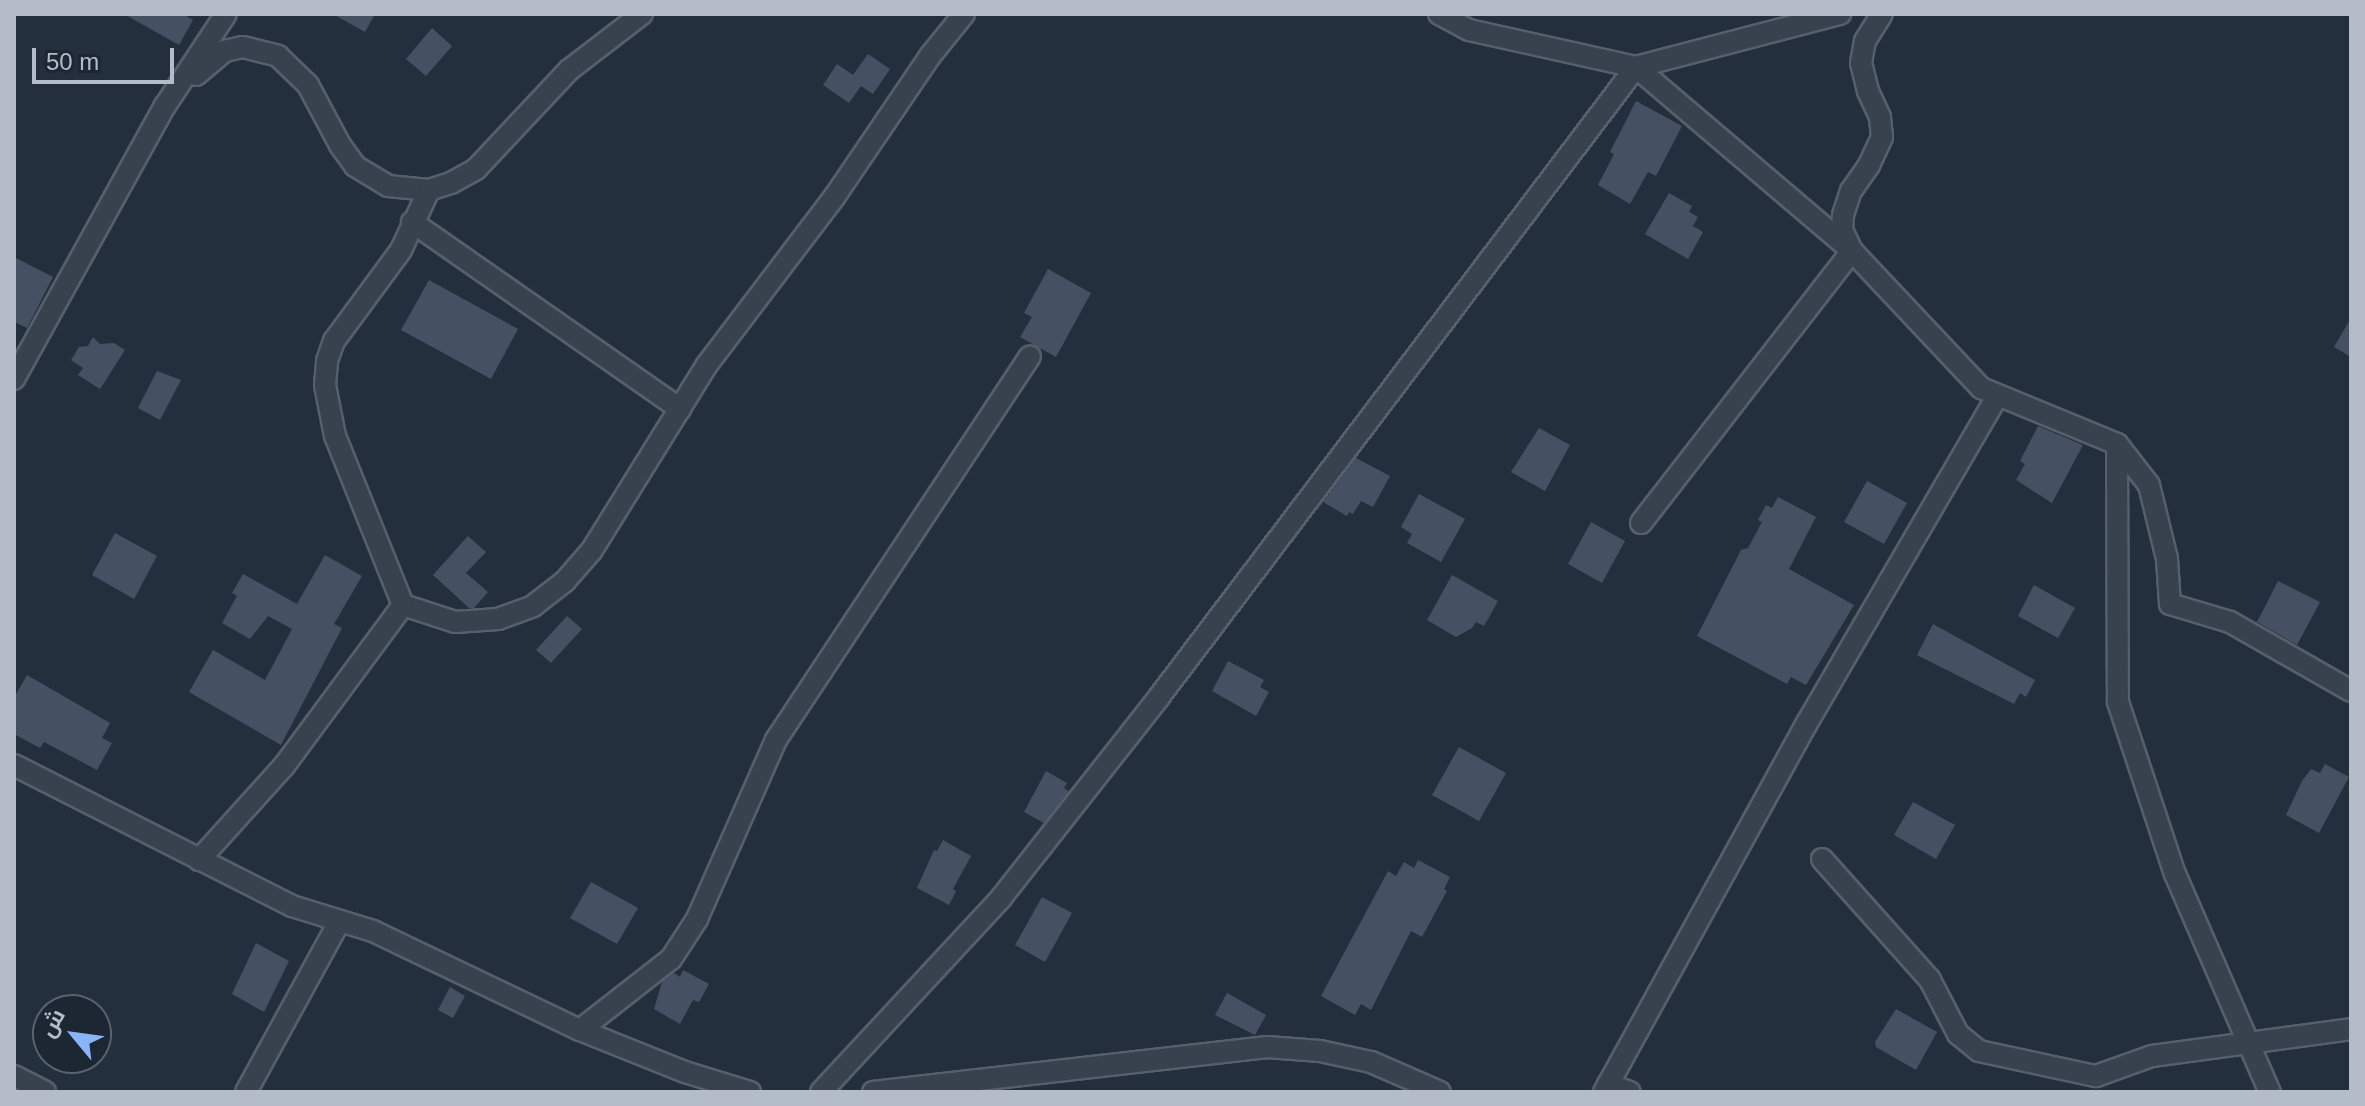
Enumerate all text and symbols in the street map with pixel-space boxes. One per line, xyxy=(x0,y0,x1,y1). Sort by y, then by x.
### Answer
scale bar xyxy=(36,32,178,82)
text: 50 m xyxy=(46,48,99,75)
north arrow xyxy=(32,994,112,1074)
text: ش xyxy=(35,1005,70,1042)

